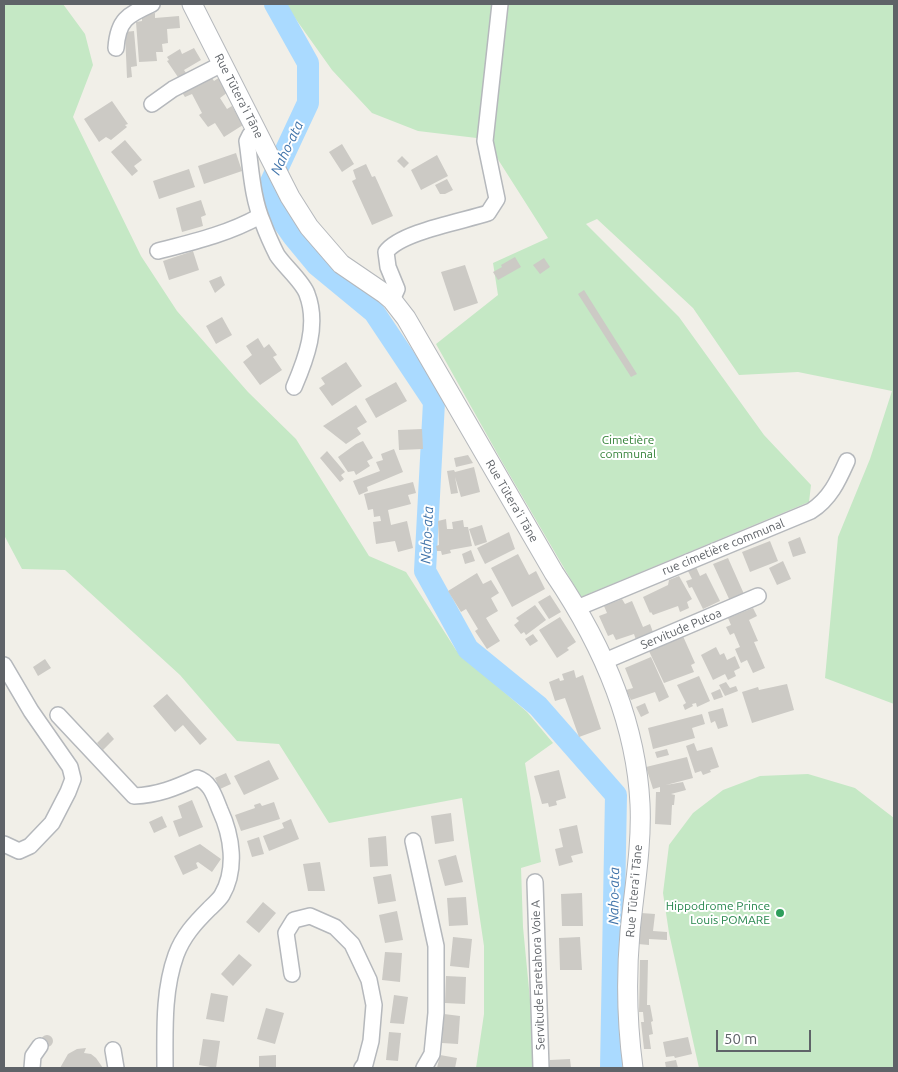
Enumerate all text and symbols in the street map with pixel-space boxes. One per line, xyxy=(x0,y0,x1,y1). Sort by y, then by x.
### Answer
street label: Rue Tūtera'i Tāne xyxy=(211,51,267,141)
water label: Naho-ata xyxy=(267,118,307,178)
park label: Cimetière communal xyxy=(600,433,656,461)
street label: Rue Tūtera'i Tāne xyxy=(482,457,542,545)
water label: Naho-ata xyxy=(417,506,437,564)
street label: rue cimetière communal xyxy=(660,516,786,578)
street label: Servitude Putoa xyxy=(638,605,724,653)
street label: Rue Tūtera'i Tāne xyxy=(623,844,645,938)
water label: Naho-ata xyxy=(605,867,623,925)
place label: Hippodrome Prince Louis POMARE xyxy=(666,899,770,927)
street label: Servitude Faretahora Voie A xyxy=(528,900,548,1050)
marker: Hippodrome Prince Louis POMARE xyxy=(774,907,786,919)
scale bar xyxy=(718,1020,813,1052)
text: 50 m xyxy=(724,1030,757,1047)

